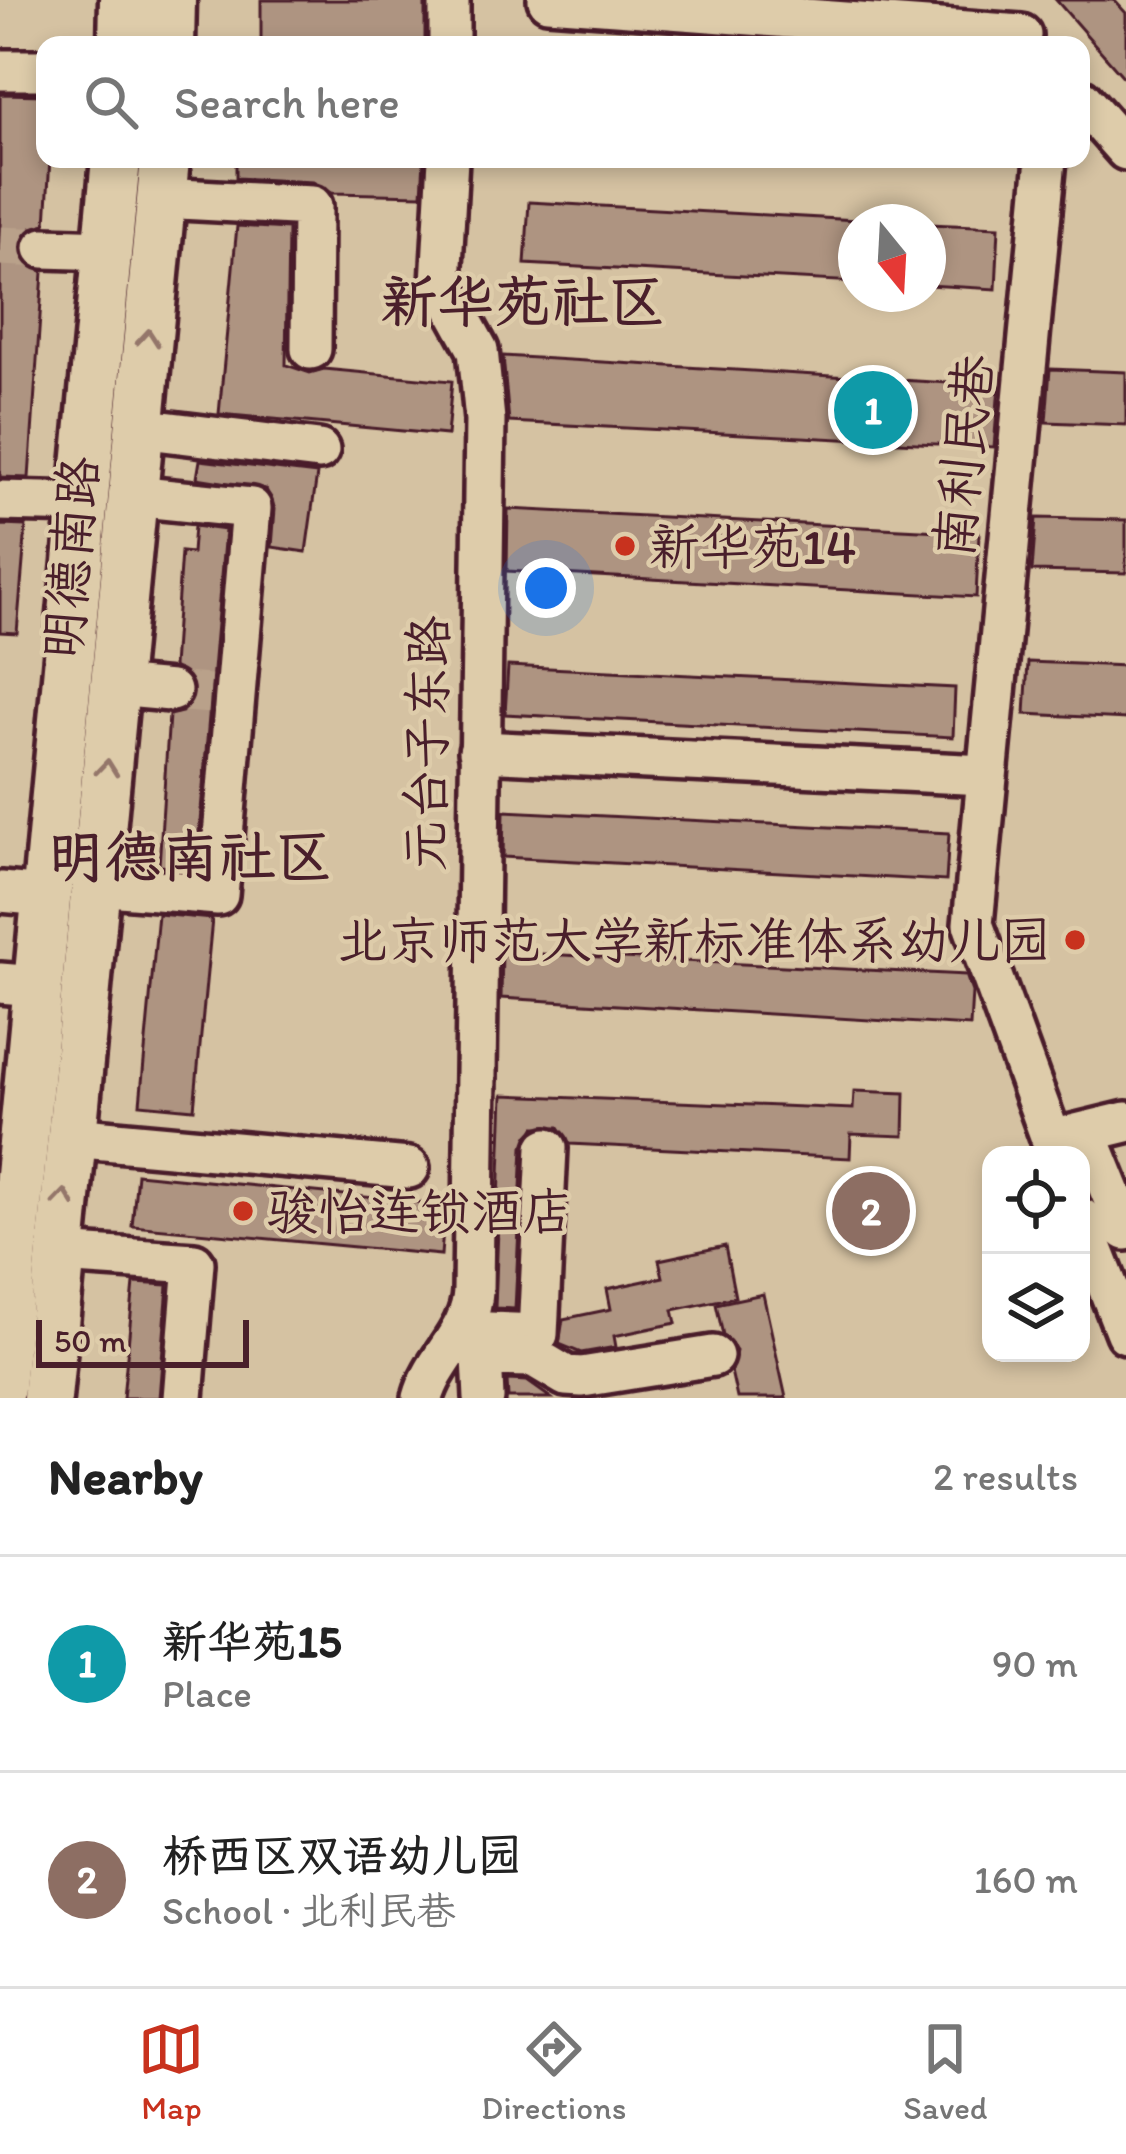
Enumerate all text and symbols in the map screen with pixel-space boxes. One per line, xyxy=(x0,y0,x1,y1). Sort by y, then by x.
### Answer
search box xyxy=(36,36,1090,168)
icon: search xyxy=(78,69,144,135)
text: Search here xyxy=(174,75,400,129)
north arrow xyxy=(838,204,946,312)
district label: 新华苑社区 xyxy=(381,267,666,335)
one-way arrow xyxy=(135,328,160,347)
street label: 南利民巷 xyxy=(923,351,1004,561)
pin: 1 xyxy=(834,365,912,455)
street label: 明德南路 xyxy=(31,454,110,662)
place label: 新华苑14 xyxy=(649,516,856,577)
marker: 新华苑14 xyxy=(612,533,638,559)
your location xyxy=(516,558,576,618)
street label: 元台子东路 xyxy=(394,615,459,871)
one-way arrow xyxy=(94,758,119,777)
district label: 明德南社区 xyxy=(48,822,333,890)
place label: 北京师范大学新标准体系幼儿园 xyxy=(337,910,1051,971)
marker: 北京师范大学新标准体系幼儿园 xyxy=(1062,927,1088,953)
map controls xyxy=(982,1146,1090,1362)
button: locate xyxy=(982,1146,1090,1254)
pin: 2 xyxy=(832,1166,910,1256)
place label: 骏怡连锁酒店 xyxy=(267,1181,573,1242)
one-way arrow xyxy=(51,1188,77,1208)
marker: 骏怡连锁酒店 xyxy=(230,1198,256,1224)
button: layers xyxy=(982,1254,1090,1362)
scale bar xyxy=(36,1314,249,1367)
text: 50 m xyxy=(54,1321,127,1360)
text: Nearby xyxy=(48,1446,203,1507)
text: 2 results xyxy=(933,1453,1078,1500)
text: 新华苑15 xyxy=(162,1614,342,1668)
text: 1 xyxy=(78,1640,96,1687)
text: 90 m xyxy=(992,1640,1078,1687)
text: Place xyxy=(162,1670,252,1717)
text: 桥西区双语幼儿园 xyxy=(162,1828,522,1882)
text: 2 xyxy=(77,1856,97,1903)
text: 160 m xyxy=(974,1856,1078,1903)
text: School · 北利民巷 xyxy=(162,1887,456,1934)
tab: Map xyxy=(138,2016,204,2127)
tab: Directions xyxy=(481,2016,626,2127)
tab: Saved xyxy=(903,2016,988,2127)

